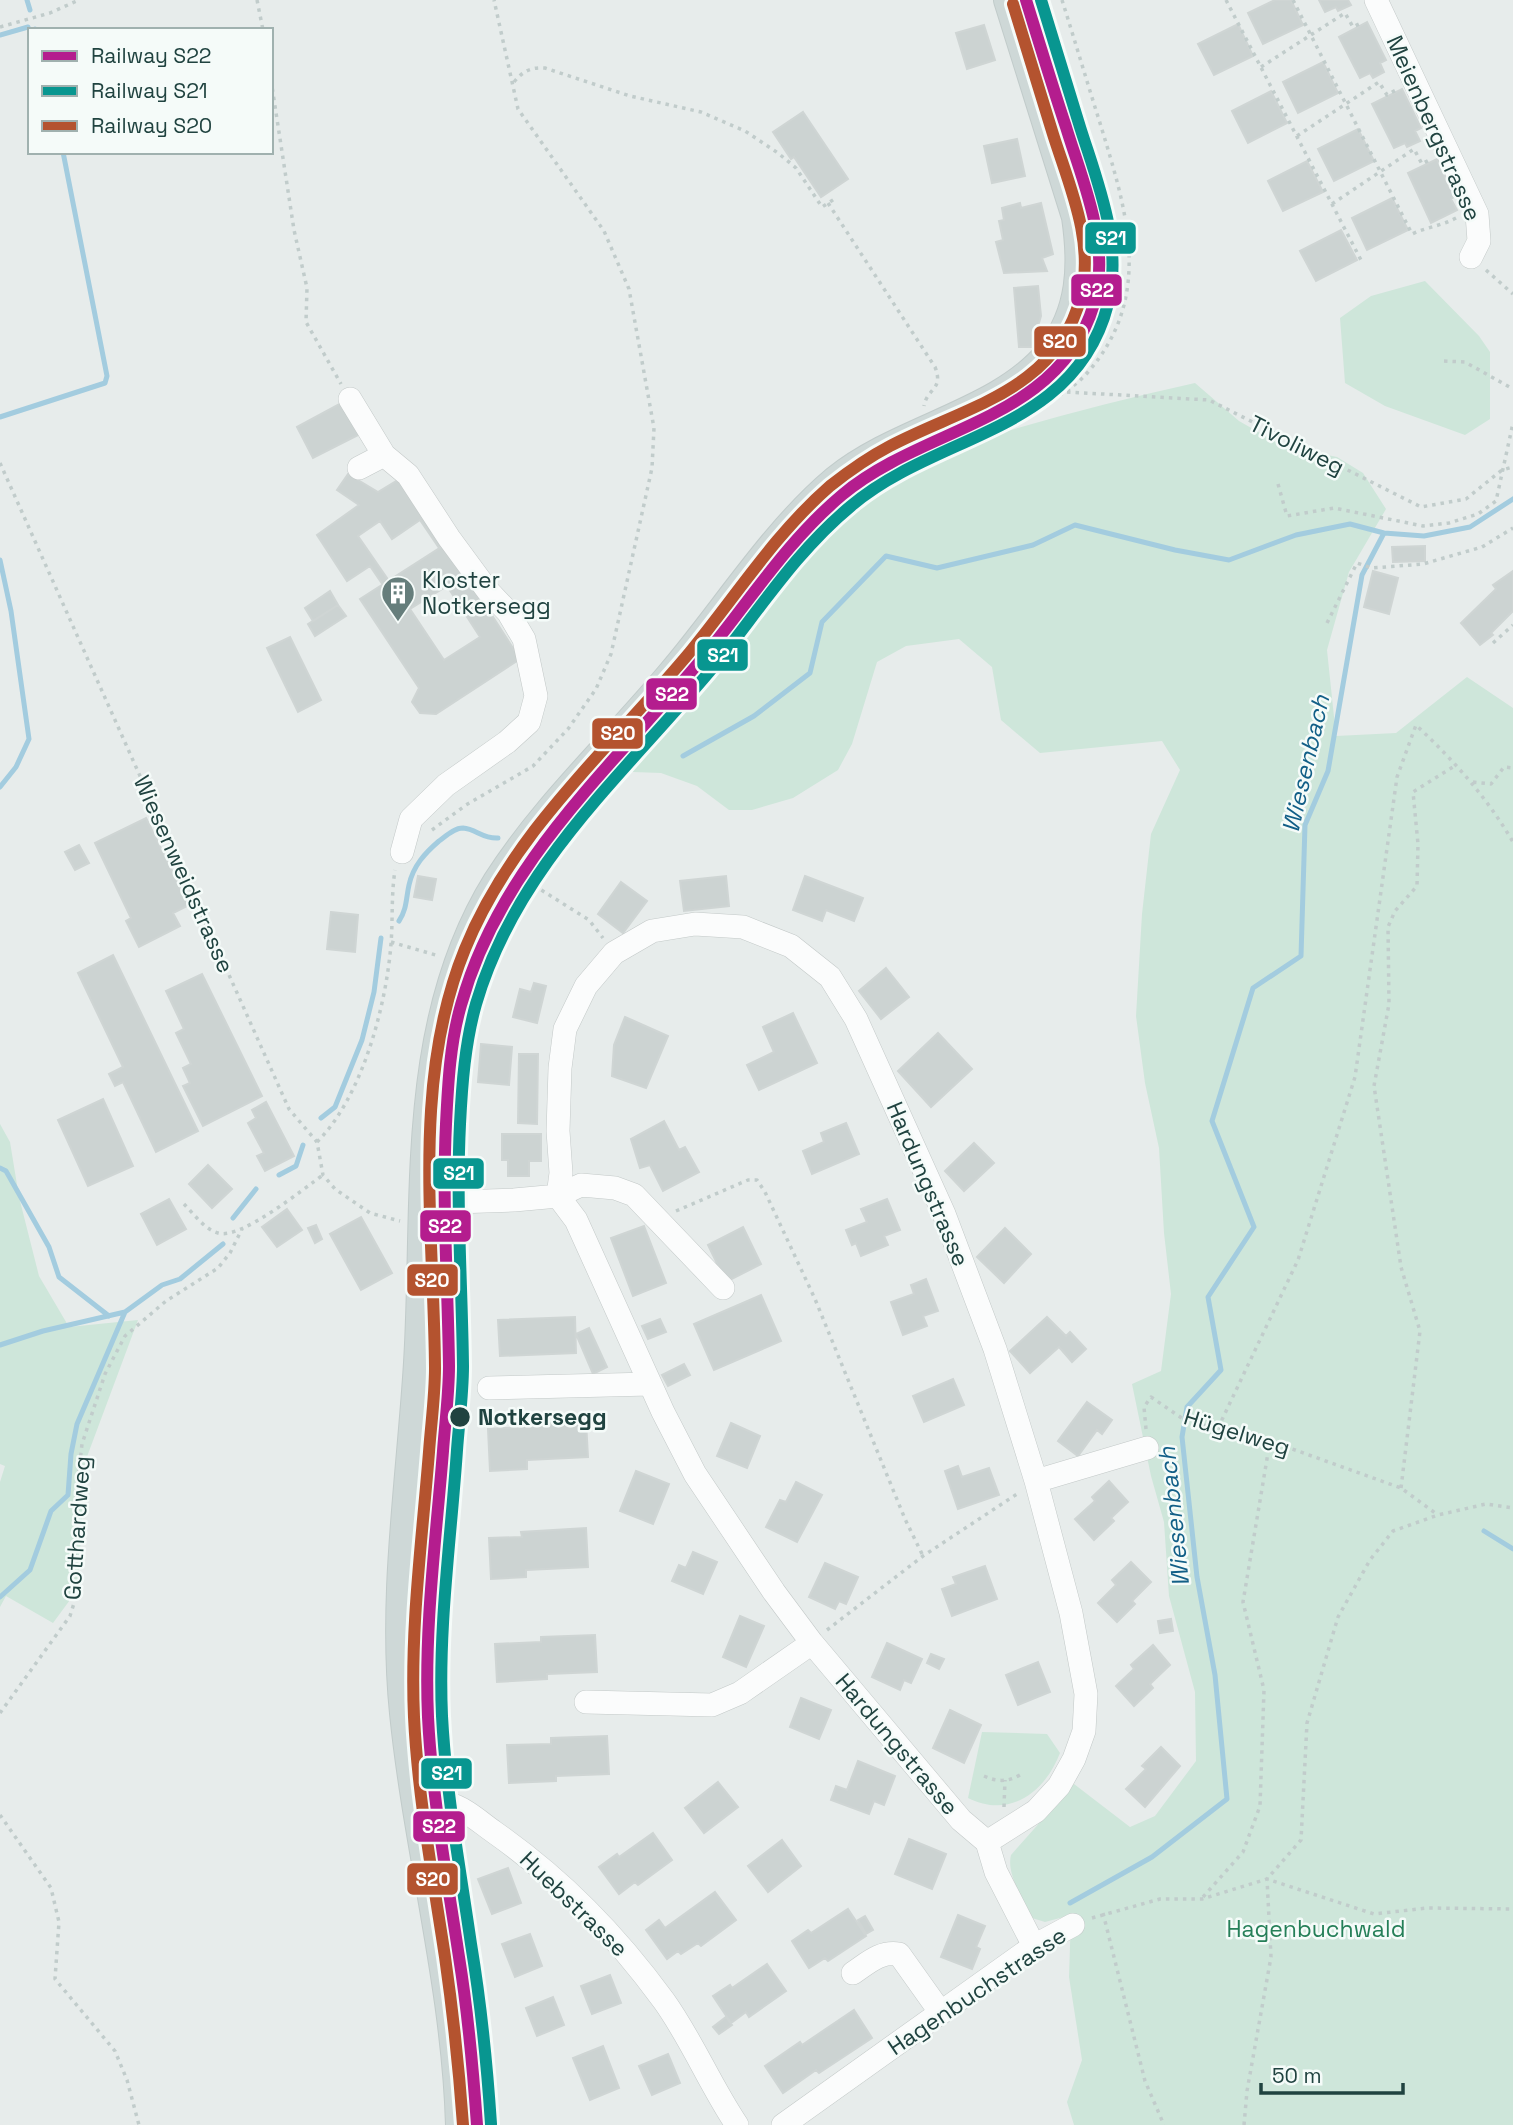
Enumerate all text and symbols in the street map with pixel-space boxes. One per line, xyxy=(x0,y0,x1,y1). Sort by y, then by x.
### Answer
legend xyxy=(28,28,273,154)
street label: Meienbergstrasse xyxy=(1380,31,1488,225)
text: Railway S22 xyxy=(91,42,212,69)
text: Railway S21 xyxy=(91,77,208,104)
text: Railway S20 xyxy=(91,112,212,139)
line badge: S21 xyxy=(1084,221,1137,255)
text: S21 xyxy=(1095,226,1127,251)
line badge: S22 xyxy=(1070,273,1123,307)
text: S22 xyxy=(1080,278,1114,303)
line badge: S20 xyxy=(1033,325,1087,358)
text: S20 xyxy=(1042,329,1078,354)
street label: Tivoliweg xyxy=(1244,408,1350,482)
place label: Kloster Notkersegg xyxy=(422,565,551,621)
building icon: Kloster Notkersegg xyxy=(379,574,417,623)
line badge: S21 xyxy=(696,638,749,672)
text: S21 xyxy=(707,643,739,668)
line badge: S22 xyxy=(645,677,698,711)
text: S22 xyxy=(655,682,689,707)
water label: Wiesenbach xyxy=(1275,691,1337,836)
line badge: S20 xyxy=(591,717,644,750)
text: S20 xyxy=(600,721,636,746)
street label: Wiesenweidstrasse xyxy=(127,771,241,977)
street label: Hardungstrasse xyxy=(880,1097,976,1271)
line badge: S21 xyxy=(432,1157,485,1190)
text: S21 xyxy=(443,1161,475,1186)
line badge: S22 xyxy=(419,1209,472,1243)
text: S22 xyxy=(428,1214,462,1239)
line badge: S20 xyxy=(406,1263,459,1297)
text: S20 xyxy=(414,1268,450,1293)
place label: Notkersegg xyxy=(478,1402,607,1432)
street label: Hügelweg xyxy=(1180,1402,1294,1462)
marker: Notkersegg xyxy=(448,1405,472,1429)
water label: Wiesenbach xyxy=(1151,1444,1196,1589)
street label: Gotthardweg xyxy=(57,1455,97,1601)
street label: Hardungstrasse xyxy=(829,1667,965,1821)
line badge: S21 xyxy=(420,1757,473,1790)
text: S21 xyxy=(431,1761,463,1786)
line badge: S22 xyxy=(412,1810,466,1843)
text: S22 xyxy=(422,1814,456,1839)
street label: Huebstrasse xyxy=(513,1845,635,1963)
line badge: S20 xyxy=(406,1862,459,1896)
text: S20 xyxy=(415,1867,451,1892)
park label: Hagenbuchwald xyxy=(1226,1914,1406,1944)
street label: Hagenbuchstrasse xyxy=(882,1920,1072,2062)
scale bar xyxy=(1261,2052,1403,2096)
text: 50 m xyxy=(1272,2062,1322,2089)

